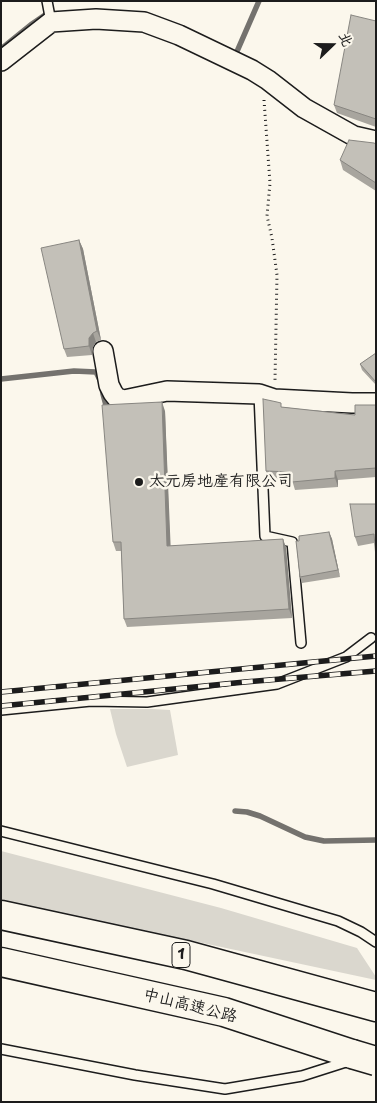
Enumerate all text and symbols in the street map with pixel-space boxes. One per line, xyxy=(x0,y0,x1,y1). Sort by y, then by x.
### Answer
north arrow xyxy=(307,20,357,70)
text: 北 xyxy=(334,29,359,50)
place label: 太元房地產有限公司 xyxy=(149,472,293,492)
marker: 太元房地產有限公司 xyxy=(133,476,145,488)
road number: 1 xyxy=(172,942,190,968)
street label: 中山高速公路 xyxy=(141,985,239,1027)

